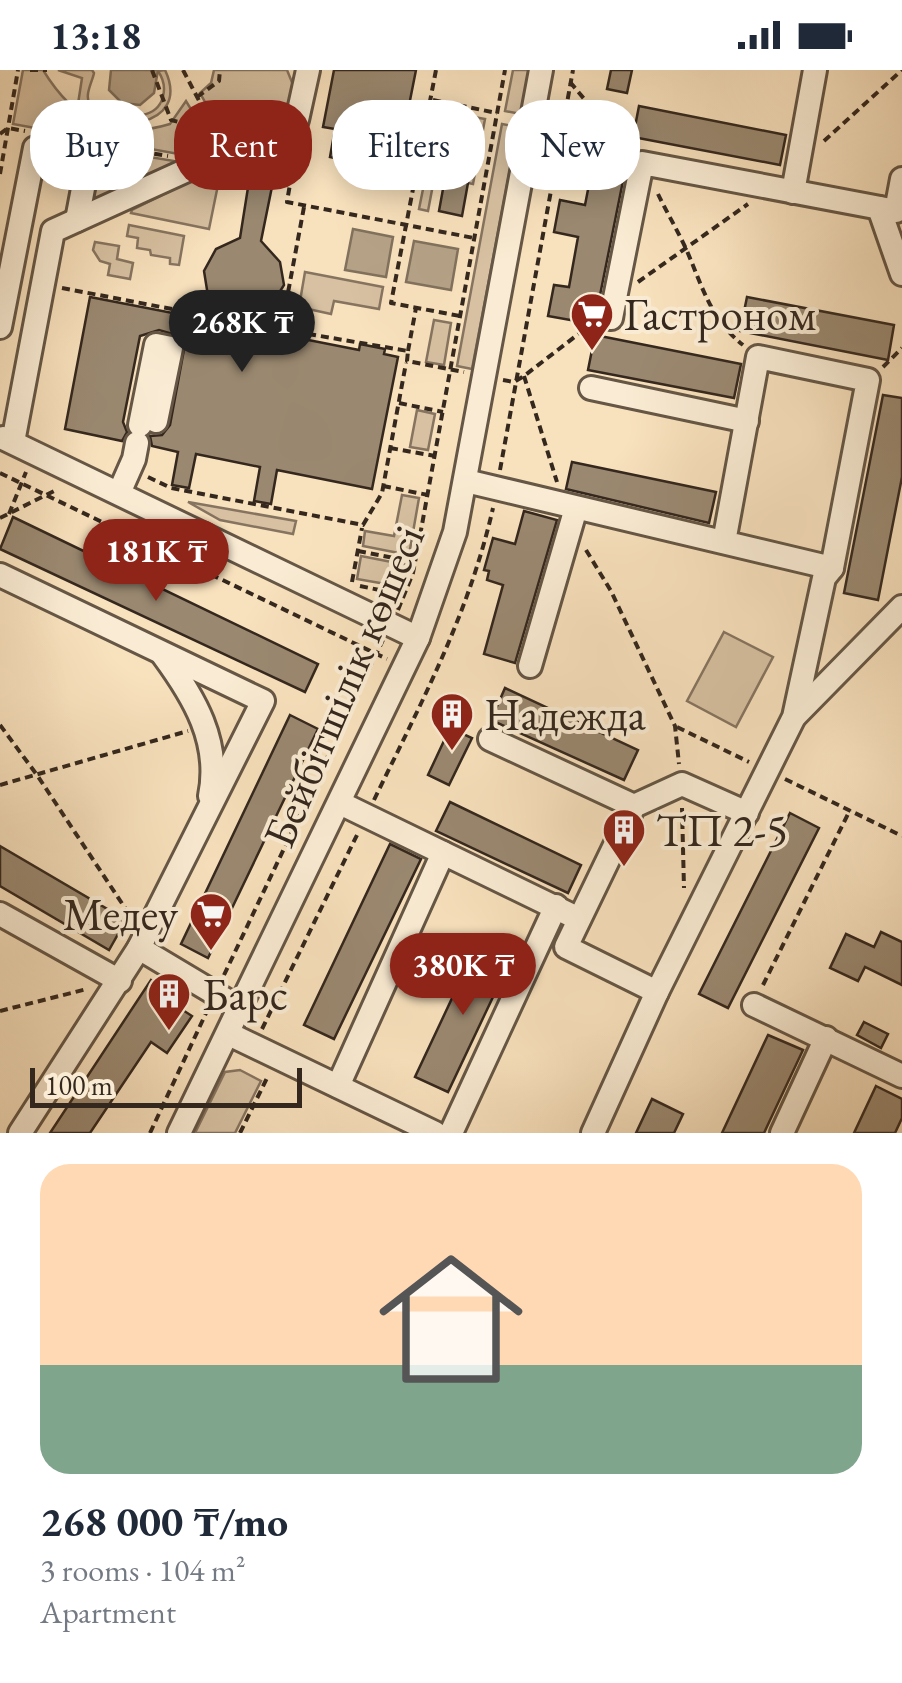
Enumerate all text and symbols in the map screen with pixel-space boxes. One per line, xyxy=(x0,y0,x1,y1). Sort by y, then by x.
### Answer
text: 13:18 xyxy=(50,11,141,60)
chip: Buy xyxy=(30,100,154,190)
chip: Rent xyxy=(174,100,312,190)
chip: Filters xyxy=(332,100,485,190)
chip: New xyxy=(505,100,640,190)
place label: Гастроном xyxy=(624,285,816,343)
pin: 268K ₸ xyxy=(161,290,323,375)
supermarket icon: Гастроном xyxy=(569,291,615,352)
text: 268K ₸ xyxy=(191,301,293,343)
street label: Бейбітшілік көшесі xyxy=(249,516,437,856)
pin: 181K ₸ xyxy=(75,519,237,604)
text: 181K ₸ xyxy=(105,530,207,572)
place label: Надежда xyxy=(484,685,646,743)
building icon: Надежда xyxy=(429,691,475,752)
place label: ТП 2-5 xyxy=(656,801,788,859)
building icon: ТП 2-5 xyxy=(601,807,647,868)
place label: Медеу xyxy=(63,885,178,943)
supermarket icon: Медеу xyxy=(188,891,234,952)
pin: 380K ₸ xyxy=(382,933,544,1018)
text: 380K ₸ xyxy=(412,944,514,986)
place label: Барс xyxy=(202,965,288,1023)
building icon: Барс xyxy=(146,971,192,1032)
scale bar xyxy=(30,1063,302,1108)
text: 100 m xyxy=(45,1067,113,1103)
icon: home xyxy=(361,1229,541,1409)
text: 268 000 ₸/mo xyxy=(40,1494,288,1549)
text: 3 rooms · 104 m² xyxy=(40,1549,246,1591)
text: Apartment xyxy=(40,1591,176,1633)

